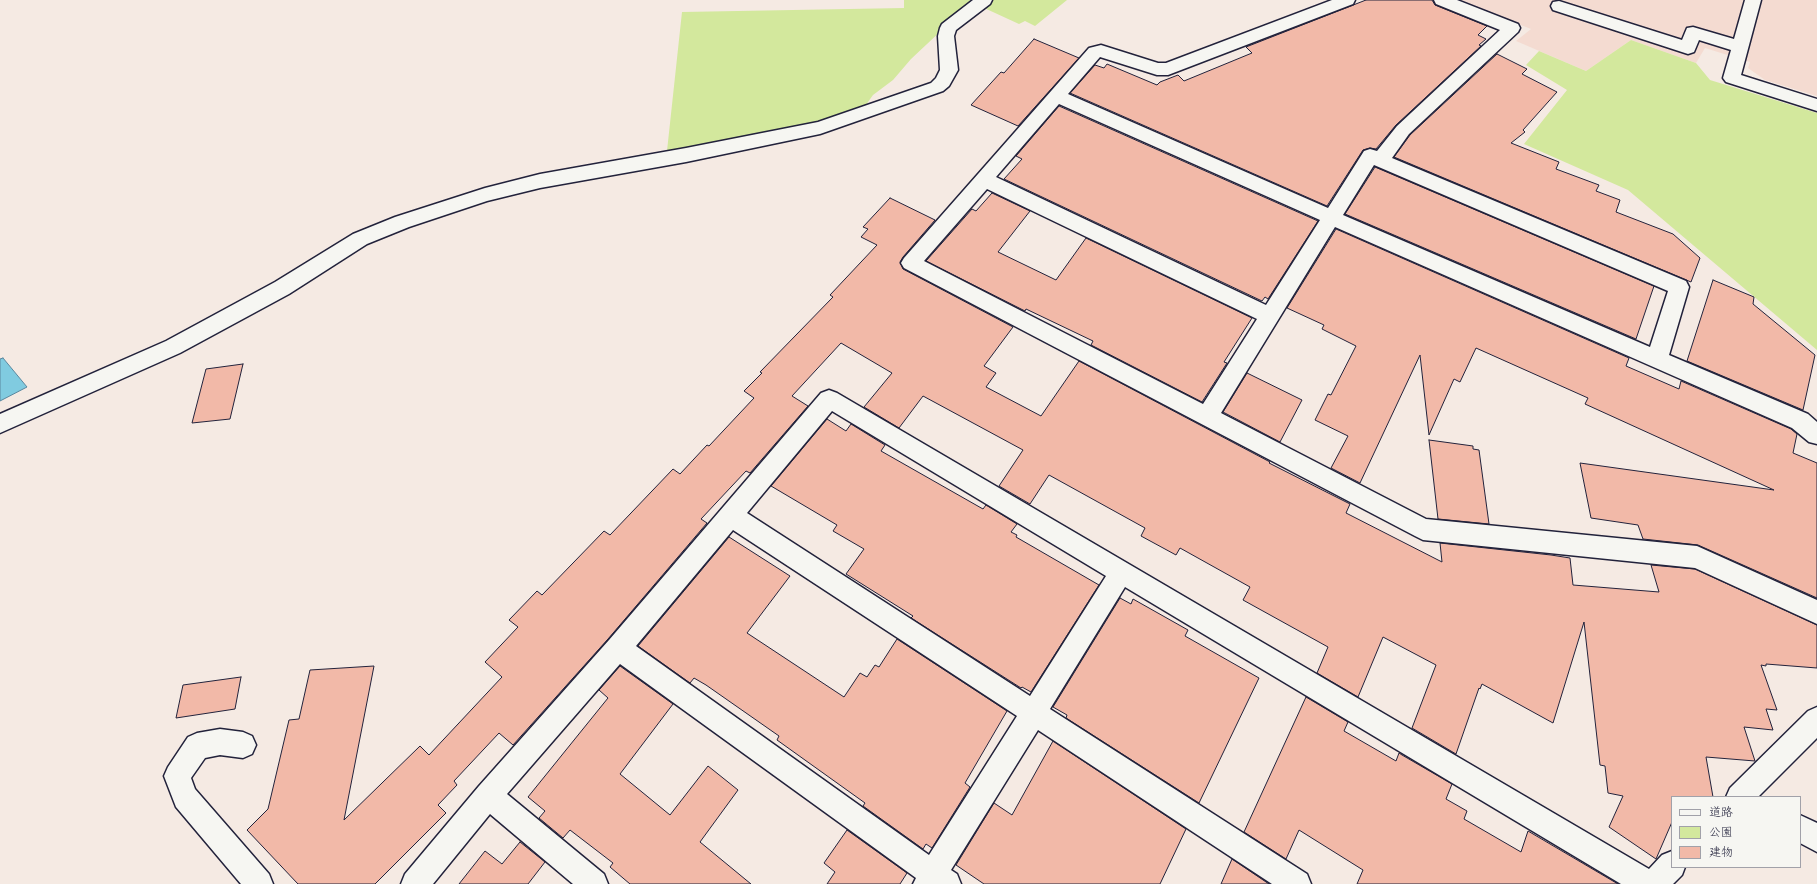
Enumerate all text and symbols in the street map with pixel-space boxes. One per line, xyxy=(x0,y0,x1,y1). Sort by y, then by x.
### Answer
legend xyxy=(1671,796,1801,868)
text: 道路 xyxy=(1709,801,1733,823)
text: 公園 xyxy=(1709,821,1733,843)
text: 建物 xyxy=(1709,841,1733,863)

